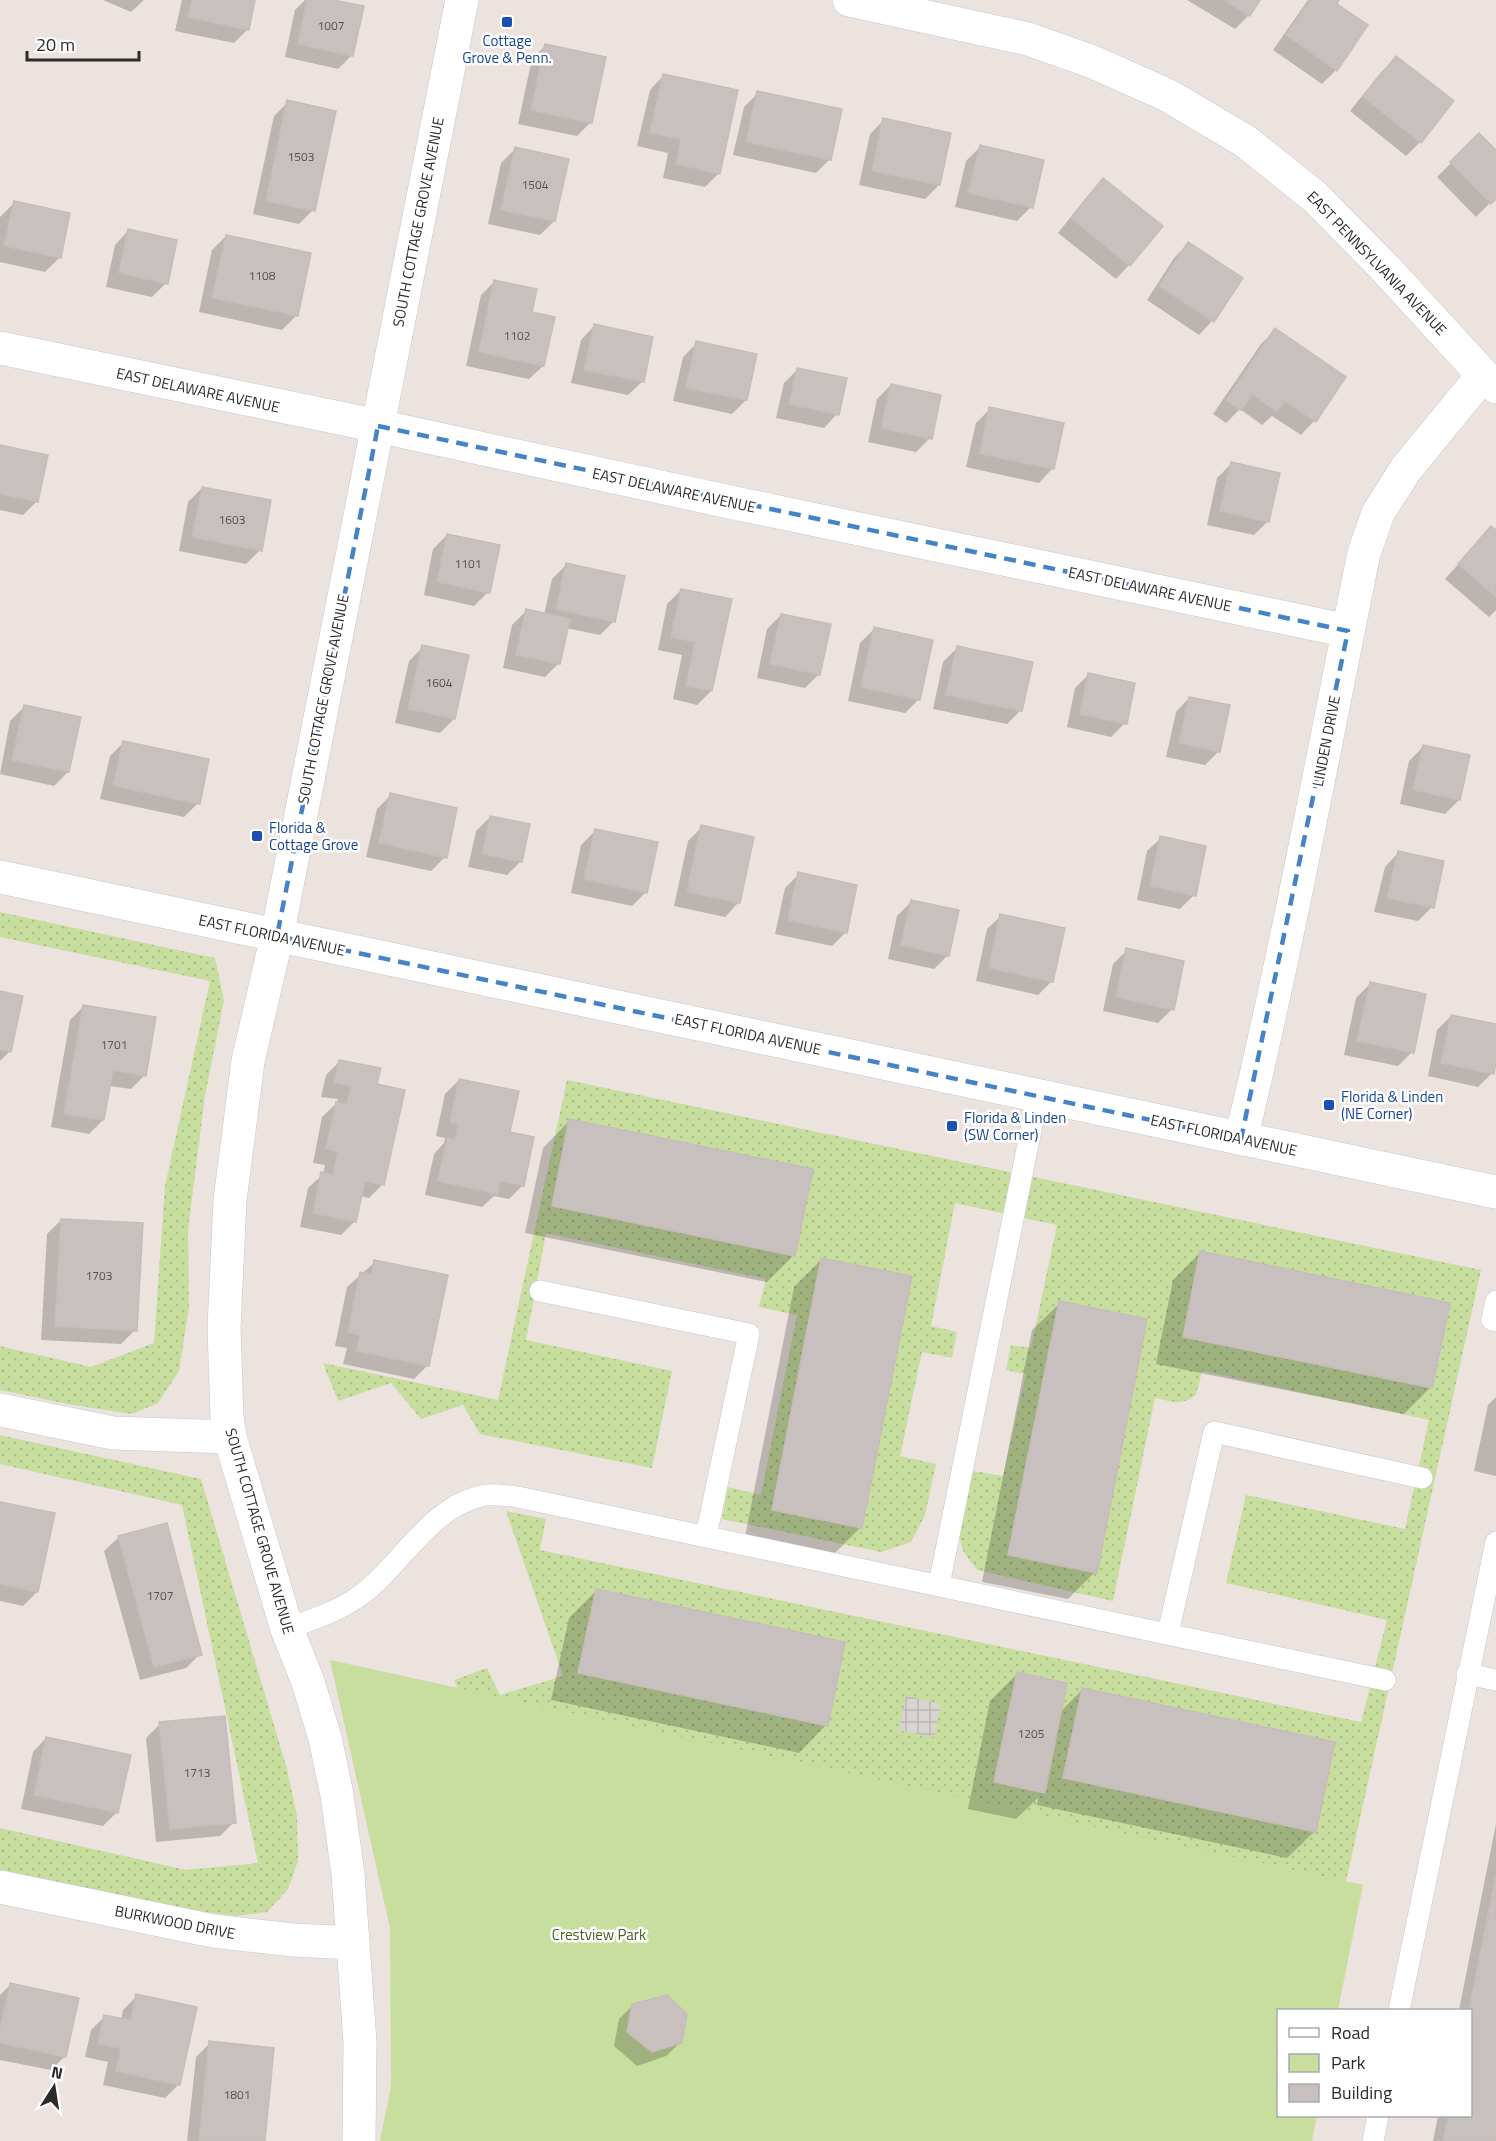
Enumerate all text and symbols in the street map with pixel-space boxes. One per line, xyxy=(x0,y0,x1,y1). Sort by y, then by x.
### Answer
marker: Cottage Grove & Penn. xyxy=(500,15,514,29)
house number: 1007 xyxy=(318,16,344,35)
scale bar xyxy=(27,24,140,62)
place label: Cottage Grove & Penn. xyxy=(462,29,552,69)
text: 20 m xyxy=(36,31,75,58)
street label: SOUTH COTTAGE GROVE AVENUE xyxy=(386,115,450,329)
house number: 1503 xyxy=(288,147,314,166)
house number: 1504 xyxy=(522,175,549,194)
street label: EAST PENNSYLVANIA AVENUE xyxy=(1302,186,1452,340)
house number: 1108 xyxy=(249,266,276,285)
house number: 1102 xyxy=(504,326,530,345)
street label: EAST DELAWARE AVENUE xyxy=(114,361,282,419)
street label: EAST DELAWARE AVENUE xyxy=(590,461,758,519)
house number: 1603 xyxy=(219,510,245,529)
house number: 1101 xyxy=(455,554,481,573)
street label: EAST DELAWARE AVENUE xyxy=(1066,560,1234,618)
street label: SOUTH COTTAGE GROVE AVENUE xyxy=(291,592,355,806)
house number: 1604 xyxy=(426,673,453,692)
street label: LINDEN DRIVE xyxy=(1306,694,1346,788)
place label: Florida & Cottage Grove xyxy=(269,816,358,856)
marker: Florida & Cottage Grove xyxy=(250,829,264,843)
street label: EAST FLORIDA AVENUE xyxy=(197,908,347,962)
street label: EAST FLORIDA AVENUE xyxy=(673,1007,823,1061)
house number: 1701 xyxy=(101,1035,127,1054)
place label: Florida & Linden (NE Corner) xyxy=(1341,1085,1443,1125)
marker: Florida & Linden (NE Corner) xyxy=(1322,1098,1336,1112)
place label: Florida & Linden (SW Corner) xyxy=(964,1106,1066,1146)
street label: EAST FLORIDA AVENUE xyxy=(1149,1108,1299,1162)
marker: Florida & Linden (SW Corner) xyxy=(945,1119,959,1133)
house number: 1703 xyxy=(86,1266,112,1285)
street label: SOUTH COTTAGE GROVE AVENUE xyxy=(220,1425,300,1637)
house number: 1707 xyxy=(147,1586,173,1605)
house number: 1205 xyxy=(1018,1724,1045,1743)
house number: 1713 xyxy=(184,1763,210,1782)
street label: BURKWOOD DRIVE xyxy=(113,1899,237,1945)
park label: Crestview Park xyxy=(552,1923,646,1946)
legend xyxy=(1277,2009,1472,2117)
text: Road xyxy=(1331,2019,1370,2046)
text: Park xyxy=(1331,2049,1366,2076)
north arrow xyxy=(24,2057,84,2117)
text: N xyxy=(49,2059,65,2085)
text: Building xyxy=(1331,2079,1392,2106)
house number: 1801 xyxy=(224,2085,250,2104)

